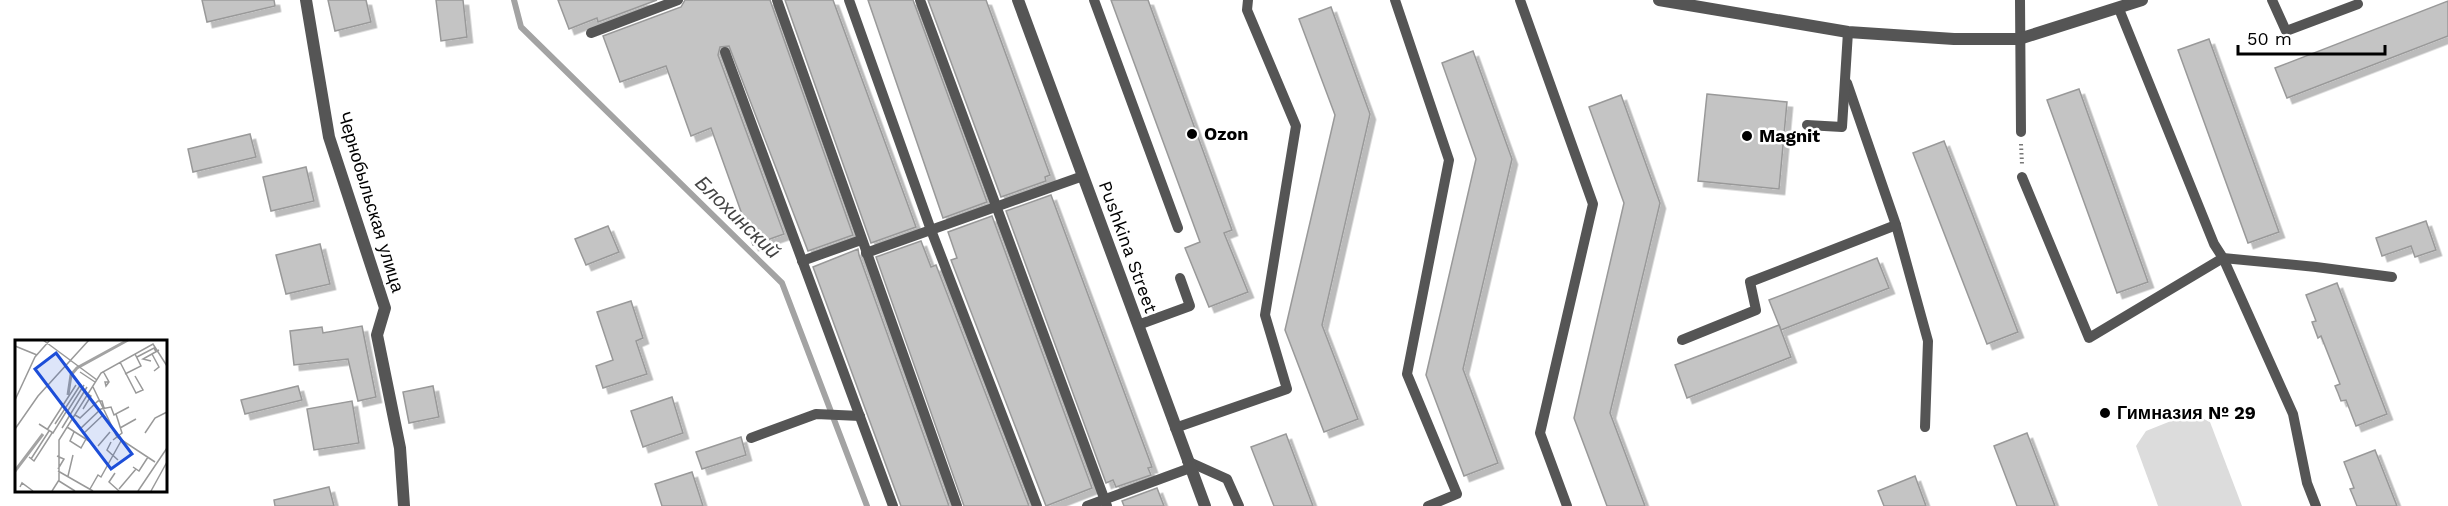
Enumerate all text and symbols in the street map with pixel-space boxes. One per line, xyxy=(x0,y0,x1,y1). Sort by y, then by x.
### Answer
scale bar xyxy=(2238,18,2385,56)
text: 50 m xyxy=(2247,28,2292,49)
street label: Чернобыльская улица xyxy=(334,109,409,296)
place label: Ozon xyxy=(1204,123,1248,144)
place label: Magnit xyxy=(1759,125,1820,146)
marker: Ozon xyxy=(1185,127,1199,141)
marker: Magnit xyxy=(1740,129,1754,143)
water label: Блохинский xyxy=(691,171,785,263)
street label: Pushkina Street xyxy=(1095,178,1162,316)
inset map xyxy=(15,340,166,491)
place label: Гимназия № 29 xyxy=(2117,402,2256,423)
marker: Гимназия № 29 xyxy=(2098,406,2112,420)

